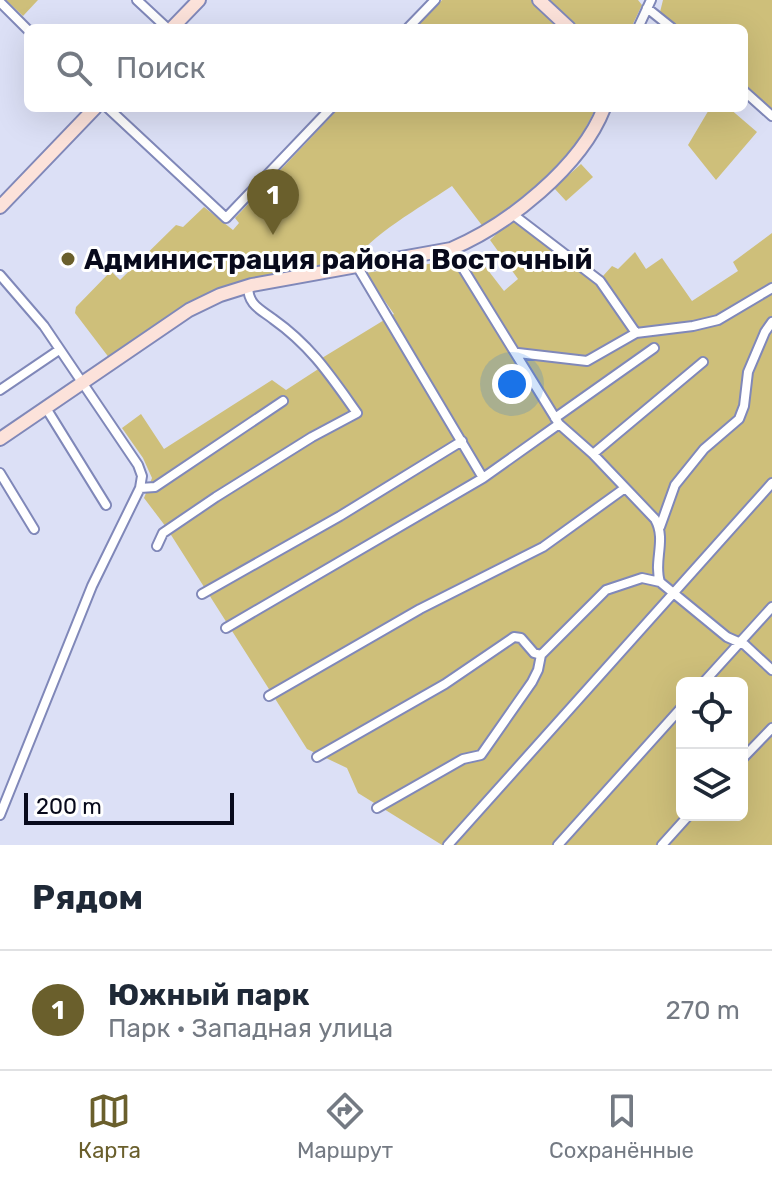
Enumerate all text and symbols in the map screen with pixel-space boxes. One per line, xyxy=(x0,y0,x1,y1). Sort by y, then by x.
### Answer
search box xyxy=(24,24,748,112)
icon: search xyxy=(52,46,96,90)
text: Поиск xyxy=(116,50,206,86)
pin: 1 xyxy=(247,169,299,235)
place label: Администрация района Восточный xyxy=(84,243,592,276)
marker: Администрация района Восточный xyxy=(59,250,77,268)
your location xyxy=(492,364,532,404)
map controls xyxy=(676,677,748,821)
button: locate xyxy=(676,677,748,749)
button: layers xyxy=(676,749,748,821)
scale bar xyxy=(24,789,234,825)
text: 200 m xyxy=(36,793,102,820)
text: Рядом xyxy=(32,877,143,918)
text: Южный парк xyxy=(108,977,310,1013)
text: 1 xyxy=(52,995,64,1026)
text: 270 m xyxy=(665,995,740,1026)
text: Парк · Западная улица xyxy=(108,1013,393,1044)
tab: Карта xyxy=(78,1089,141,1164)
tab: Маршрут xyxy=(297,1089,393,1164)
tab: Сохранённые xyxy=(549,1089,694,1164)

